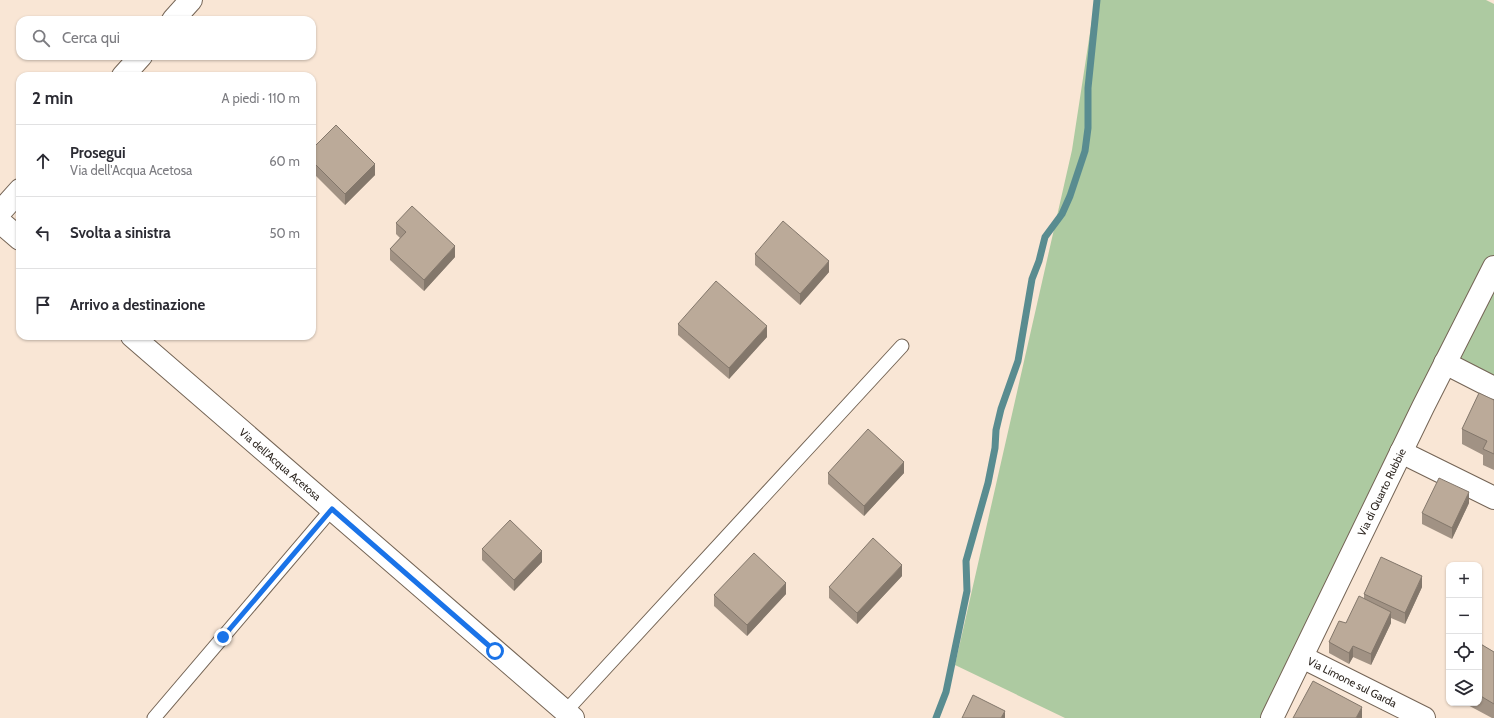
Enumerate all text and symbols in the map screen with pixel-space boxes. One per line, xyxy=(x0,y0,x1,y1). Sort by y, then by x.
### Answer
search box xyxy=(16,16,316,60)
icon: search xyxy=(30,27,52,49)
text: Cerca qui xyxy=(62,29,120,47)
text: 2 min xyxy=(32,88,73,108)
text: A piedi · 110 m xyxy=(222,90,300,106)
text: Prosegui xyxy=(70,144,126,162)
icon: ahead xyxy=(32,150,54,172)
text: 60 m xyxy=(269,153,300,169)
text: Via dell'Acqua Acetosa xyxy=(70,162,192,178)
icon: left xyxy=(32,222,54,244)
text: Svolta a sinistra xyxy=(70,224,171,242)
text: 50 m xyxy=(270,225,300,241)
icon: arrive xyxy=(32,294,54,316)
text: Arrivo a destinazione xyxy=(70,296,205,314)
street label: Via dell'Acqua Acetosa xyxy=(236,425,324,504)
street label: Via di Quarto Rubbie xyxy=(1354,446,1409,538)
map controls xyxy=(1446,562,1482,706)
button: + xyxy=(1446,562,1482,598)
button: − xyxy=(1446,598,1482,634)
route end xyxy=(214,628,232,646)
button: locate xyxy=(1446,634,1482,670)
route start xyxy=(486,642,504,660)
street label: Via Limone sul Garda xyxy=(1305,654,1400,711)
button: layers xyxy=(1446,670,1482,706)

